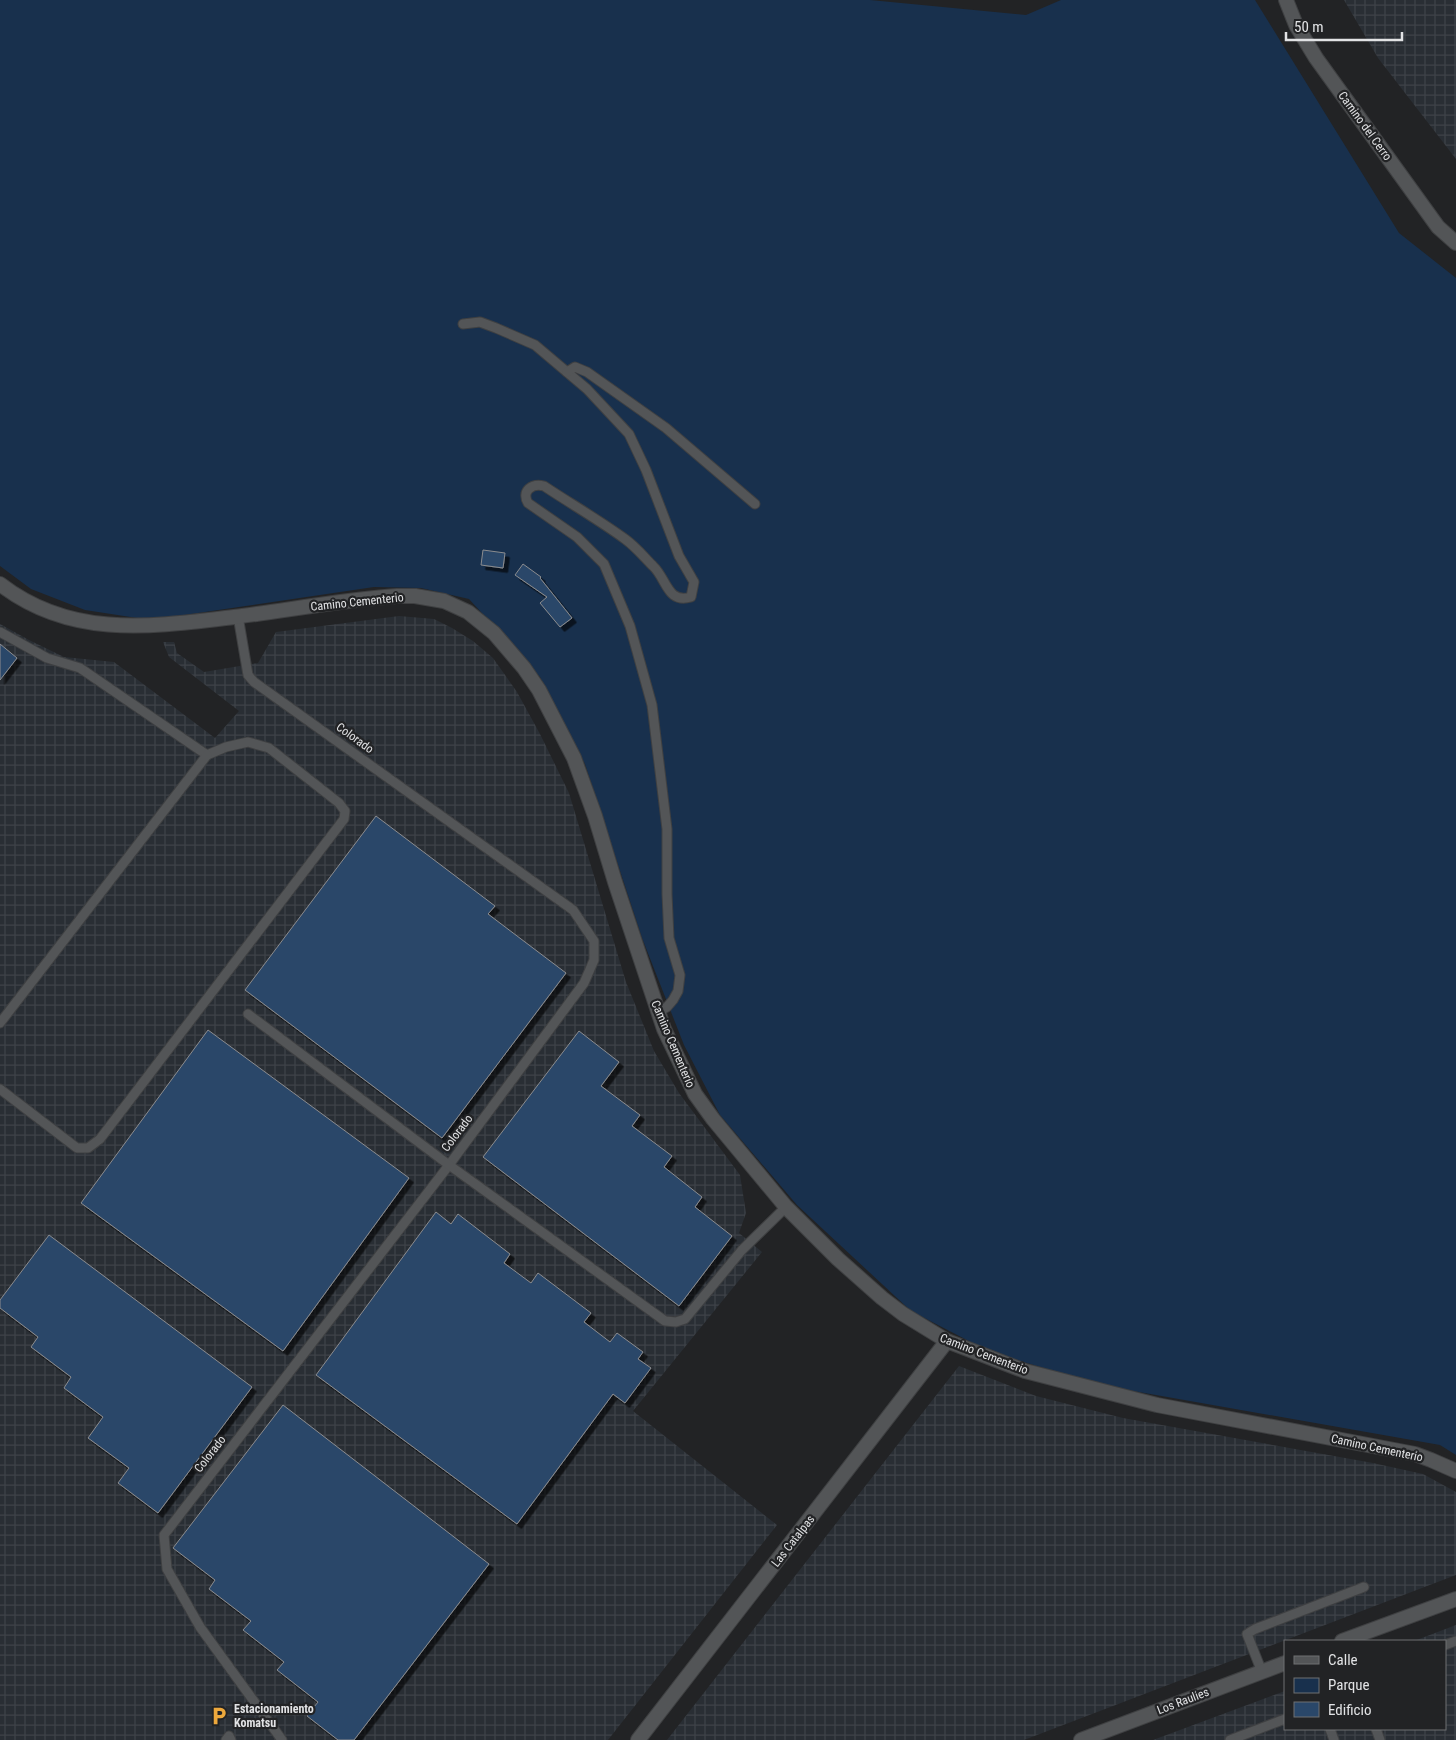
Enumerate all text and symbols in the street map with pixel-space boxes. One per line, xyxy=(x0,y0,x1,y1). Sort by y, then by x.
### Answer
scale bar xyxy=(1286,10,1402,42)
text: 50 m xyxy=(1294,18,1324,36)
street label: Camino del Cerro xyxy=(1335,89,1395,163)
street label: Camino Cementerio xyxy=(310,590,404,614)
street label: Colorado xyxy=(334,720,376,756)
street label: Camino Cementerio xyxy=(648,998,698,1090)
street label: Colorado xyxy=(439,1112,475,1154)
street label: Camino Cementerio xyxy=(938,1331,1030,1377)
street label: Camino Cementerio xyxy=(1330,1431,1424,1465)
street label: Colorado xyxy=(191,1433,229,1475)
street label: Las Catalpas xyxy=(769,1512,817,1570)
legend xyxy=(1284,1640,1446,1730)
text: Calle xyxy=(1328,1651,1358,1669)
text: Parque xyxy=(1328,1676,1370,1694)
street label: Los Raulies xyxy=(1155,1685,1211,1717)
text: Edificio xyxy=(1328,1701,1371,1719)
place label: Estacionamiento Komatsu xyxy=(234,1702,314,1730)
parking icon: Estacionamiento Komatsu xyxy=(208,1705,230,1727)

